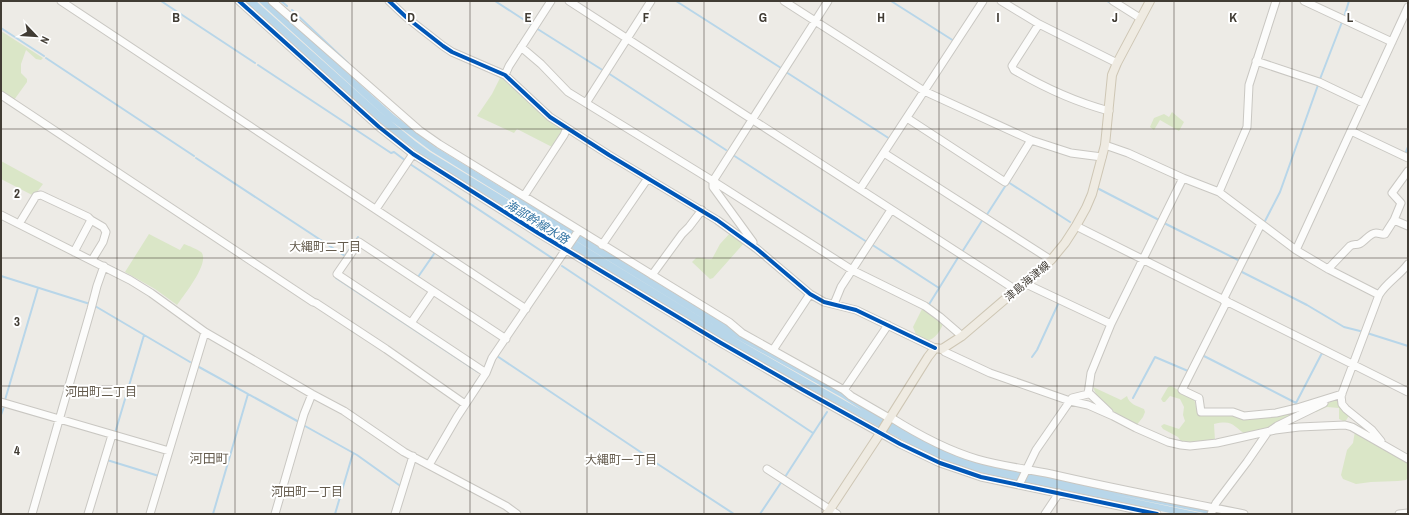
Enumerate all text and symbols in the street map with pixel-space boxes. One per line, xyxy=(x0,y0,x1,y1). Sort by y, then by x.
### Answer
text: B xyxy=(172,9,180,26)
text: C xyxy=(290,9,298,26)
text: D xyxy=(407,9,415,26)
text: E xyxy=(524,9,532,26)
text: F xyxy=(643,9,650,26)
text: G xyxy=(759,9,767,26)
text: H xyxy=(877,9,885,26)
text: I xyxy=(997,9,1000,26)
text: J xyxy=(1112,9,1118,26)
text: K xyxy=(1229,9,1237,26)
text: L xyxy=(1347,9,1354,26)
north arrow xyxy=(16,16,56,56)
text: N xyxy=(37,34,53,46)
text: 2 xyxy=(14,185,20,202)
water label: 海部幹線水路 xyxy=(502,196,573,248)
district label: 大縄町二丁目 xyxy=(289,239,361,255)
street label: 津島海津線 xyxy=(1001,258,1053,304)
text: 3 xyxy=(14,313,20,330)
district label: 河田町二丁目 xyxy=(65,384,137,400)
text: 4 xyxy=(14,442,20,459)
district label: 河田町 xyxy=(189,450,229,467)
district label: 大縄町一丁目 xyxy=(585,452,657,468)
district label: 河田町一丁目 xyxy=(271,484,343,500)

